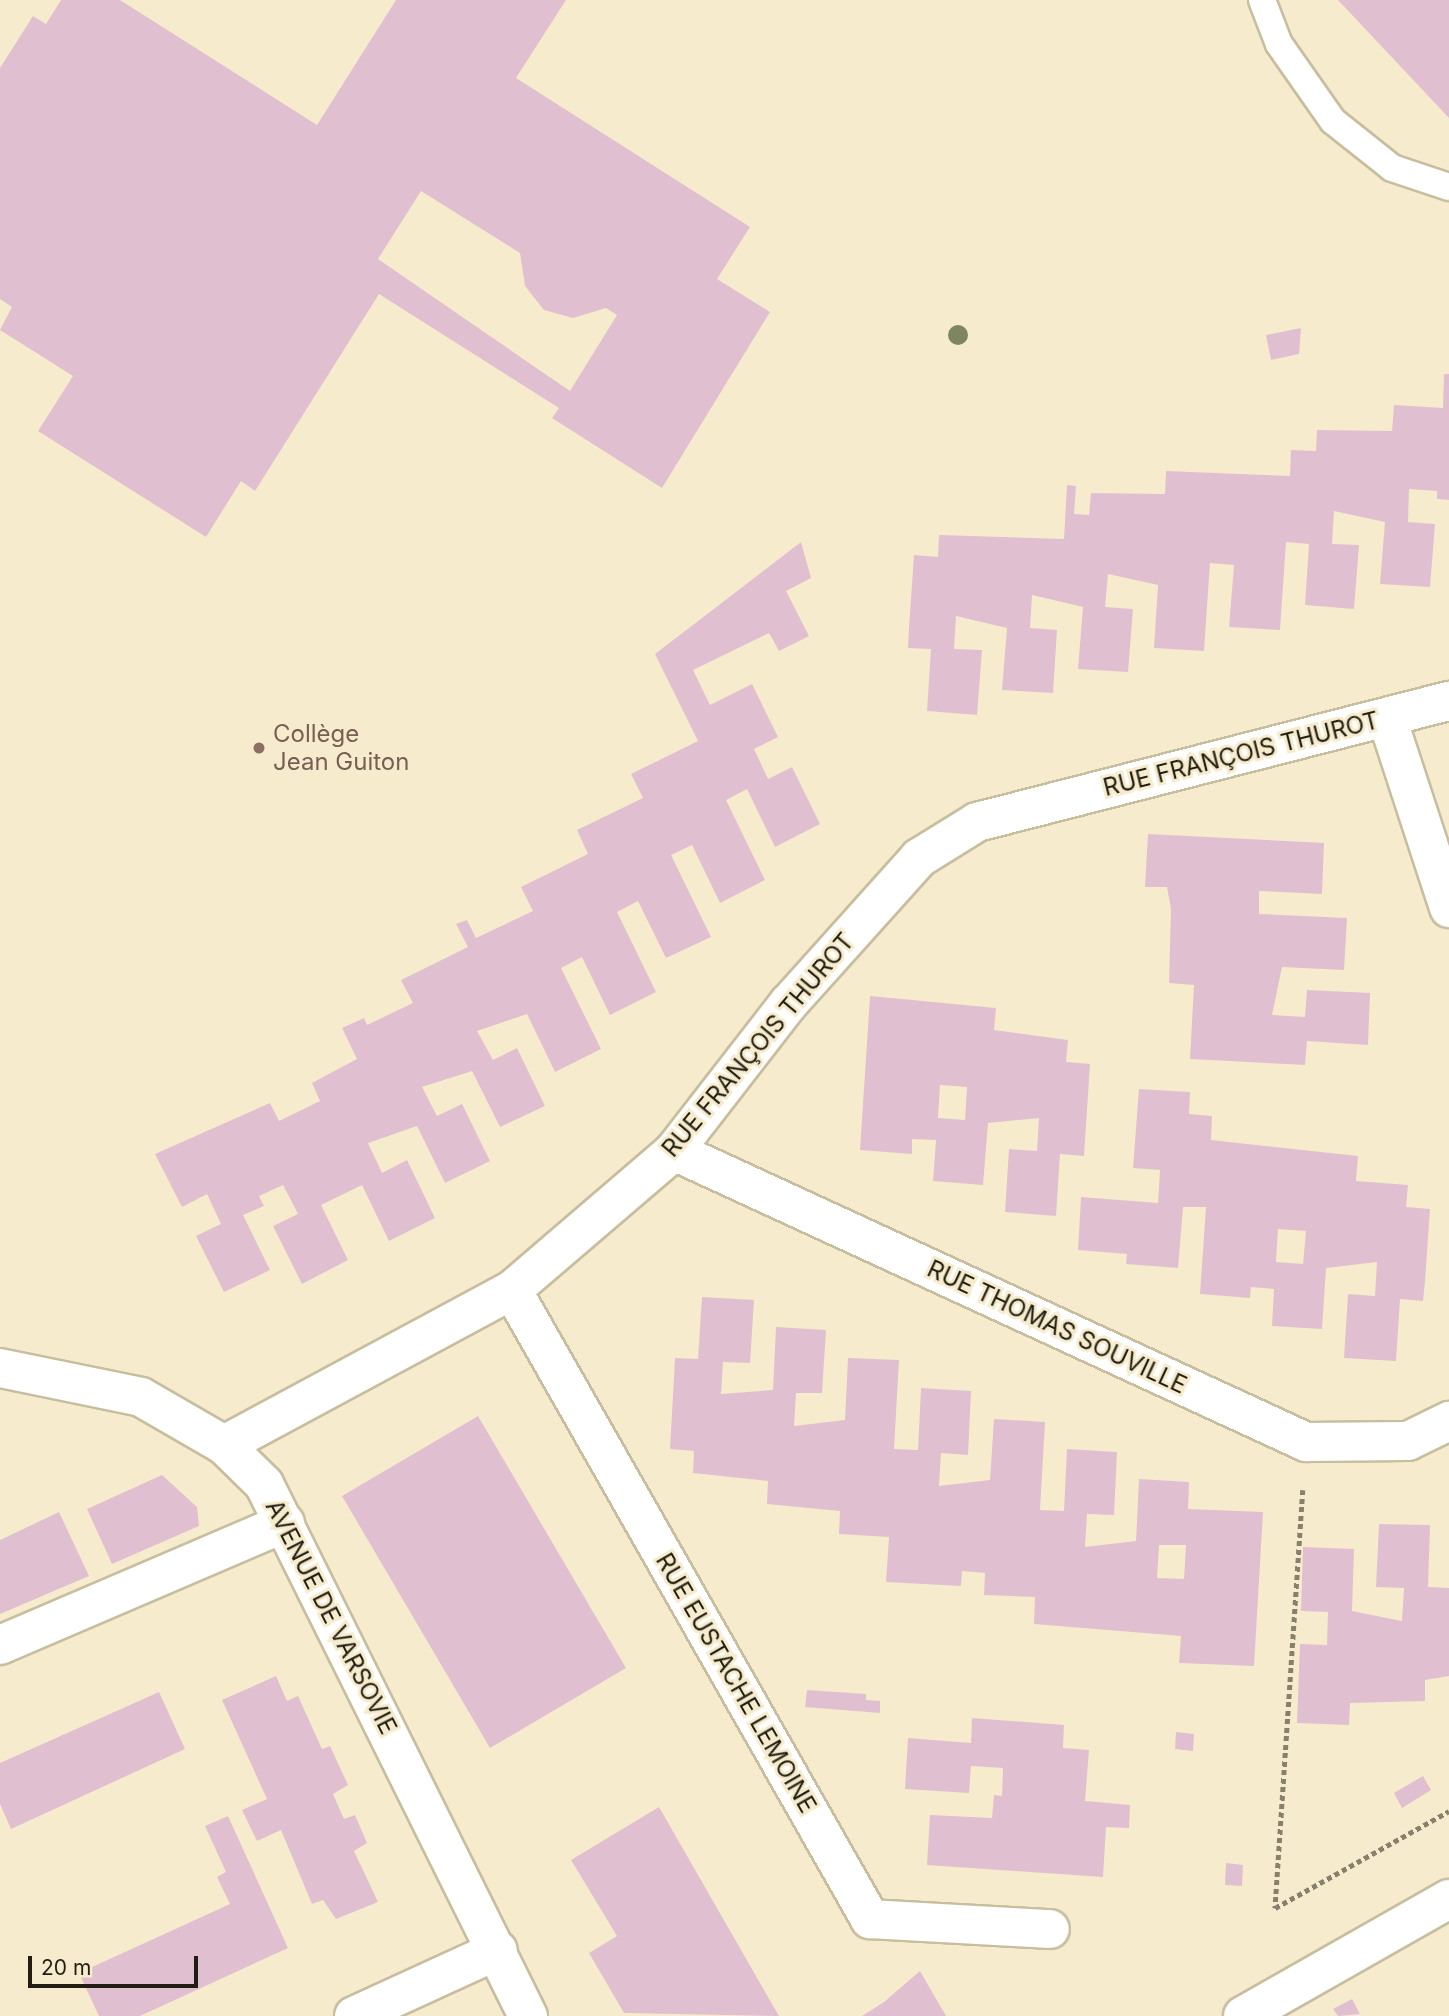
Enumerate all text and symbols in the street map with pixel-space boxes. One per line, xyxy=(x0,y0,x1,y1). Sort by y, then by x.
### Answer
street label: RUE FRANÇOIS THUROT xyxy=(1100,706,1382,802)
place label: Collège Jean Guiton xyxy=(273,720,409,776)
marker: Collège Jean Guiton xyxy=(251,740,267,756)
street label: RUE FRANÇOIS THUROT xyxy=(656,927,860,1163)
street label: RUE THOMAS SOUVILLE xyxy=(923,1254,1191,1400)
street label: AVENUE DE VARSOVIE xyxy=(259,1495,403,1739)
street label: RUE EUSTACHE LEMOINE xyxy=(650,1548,822,1818)
scale bar xyxy=(32,1942,201,1986)
text: 20 m xyxy=(41,1955,91,1980)

